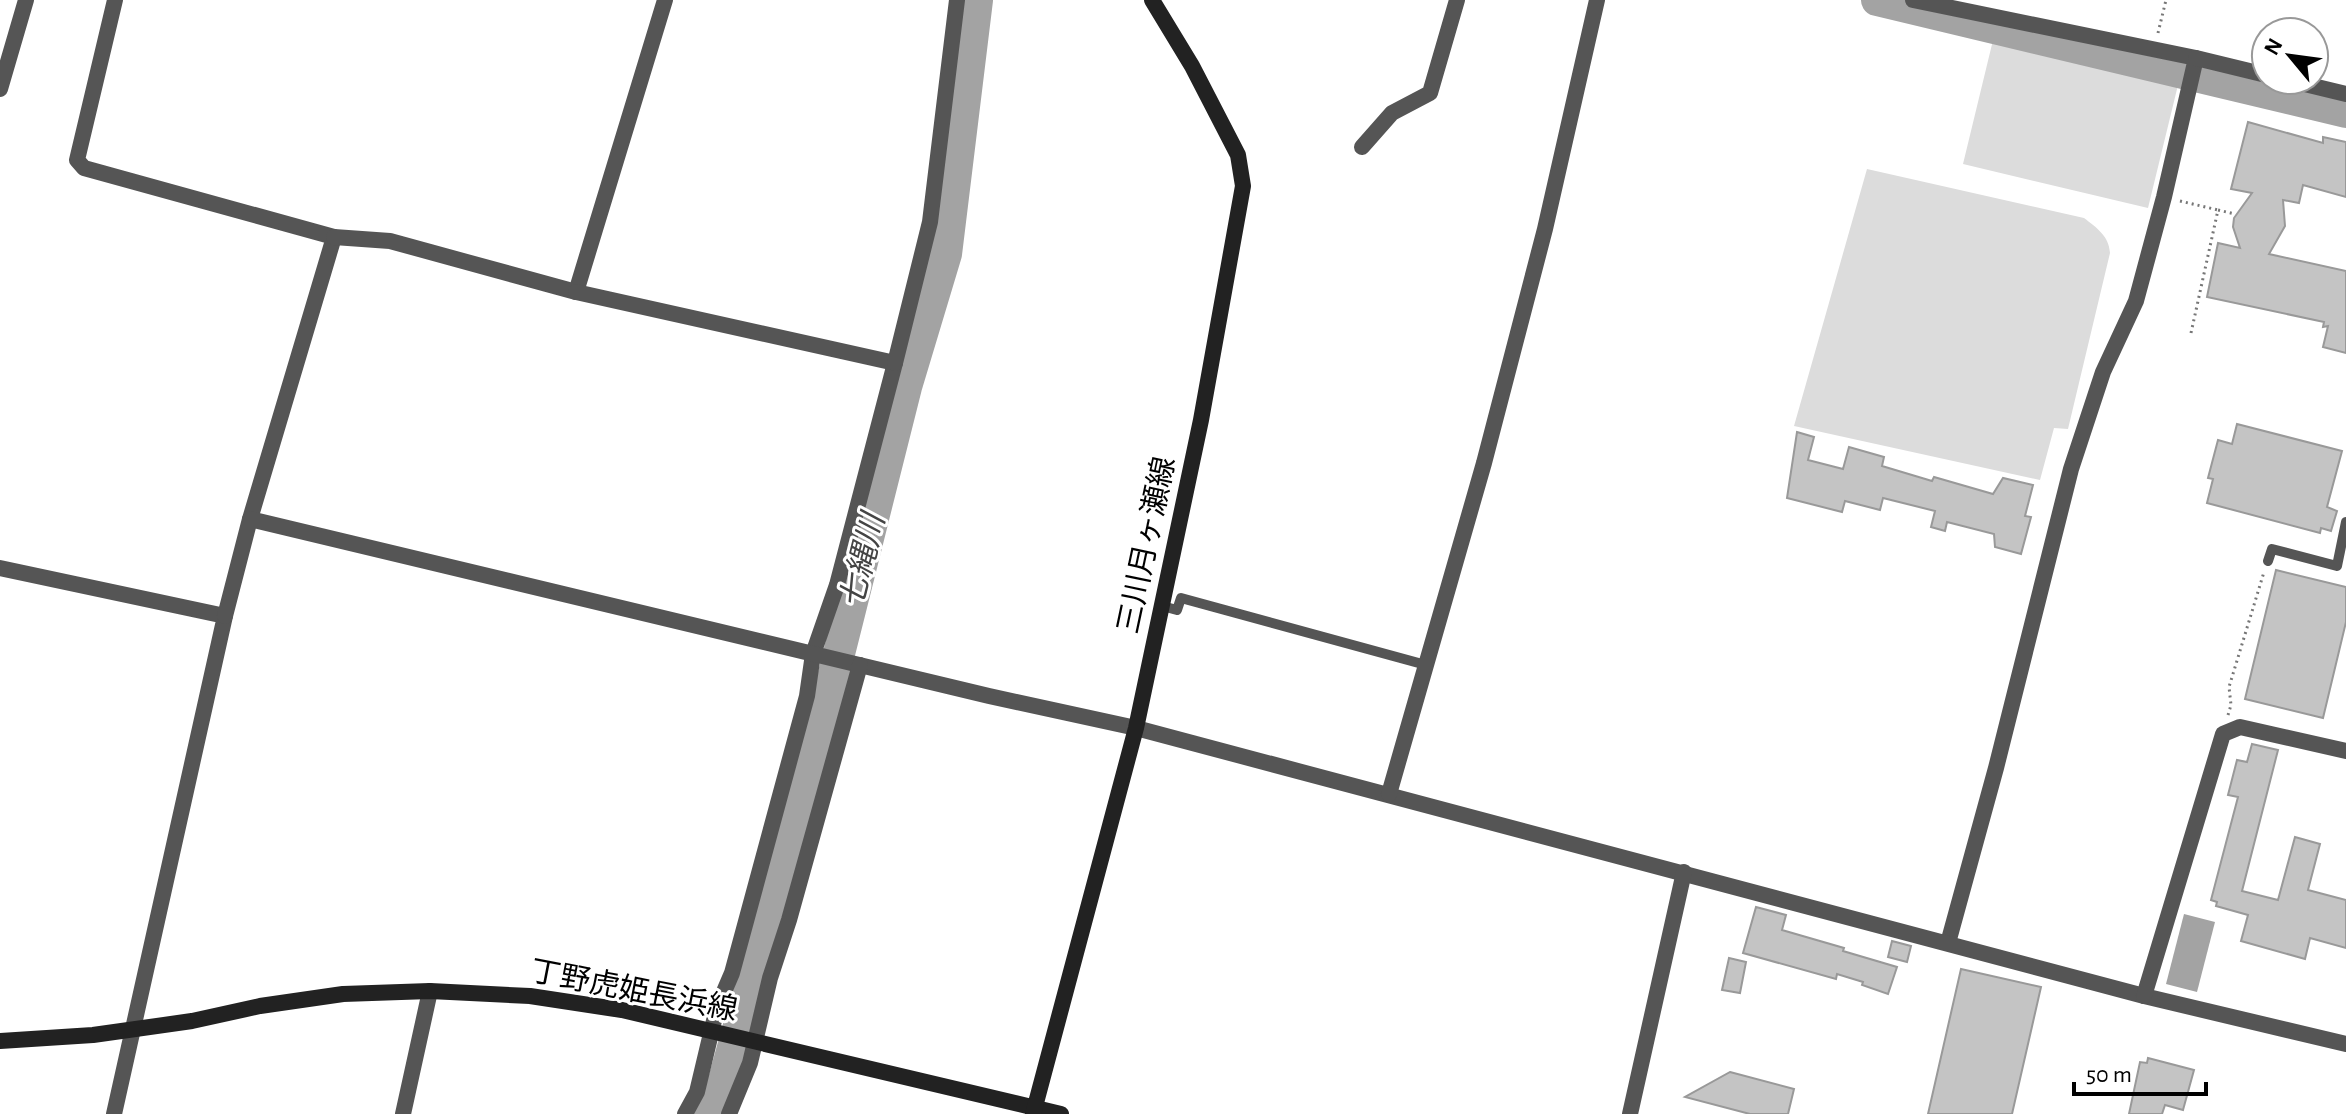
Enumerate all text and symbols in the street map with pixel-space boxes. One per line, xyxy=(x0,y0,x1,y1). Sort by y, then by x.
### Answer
north arrow xyxy=(2250,16,2330,96)
text: N xyxy=(2260,35,2287,59)
street label: 三川月ヶ瀬線 xyxy=(1112,454,1180,636)
water label: 七縄川 xyxy=(835,508,891,612)
street label: 丁野虎姫長浜線 xyxy=(528,954,740,1026)
scale bar xyxy=(2074,1046,2206,1096)
text: 50 m xyxy=(2086,1063,2132,1087)

